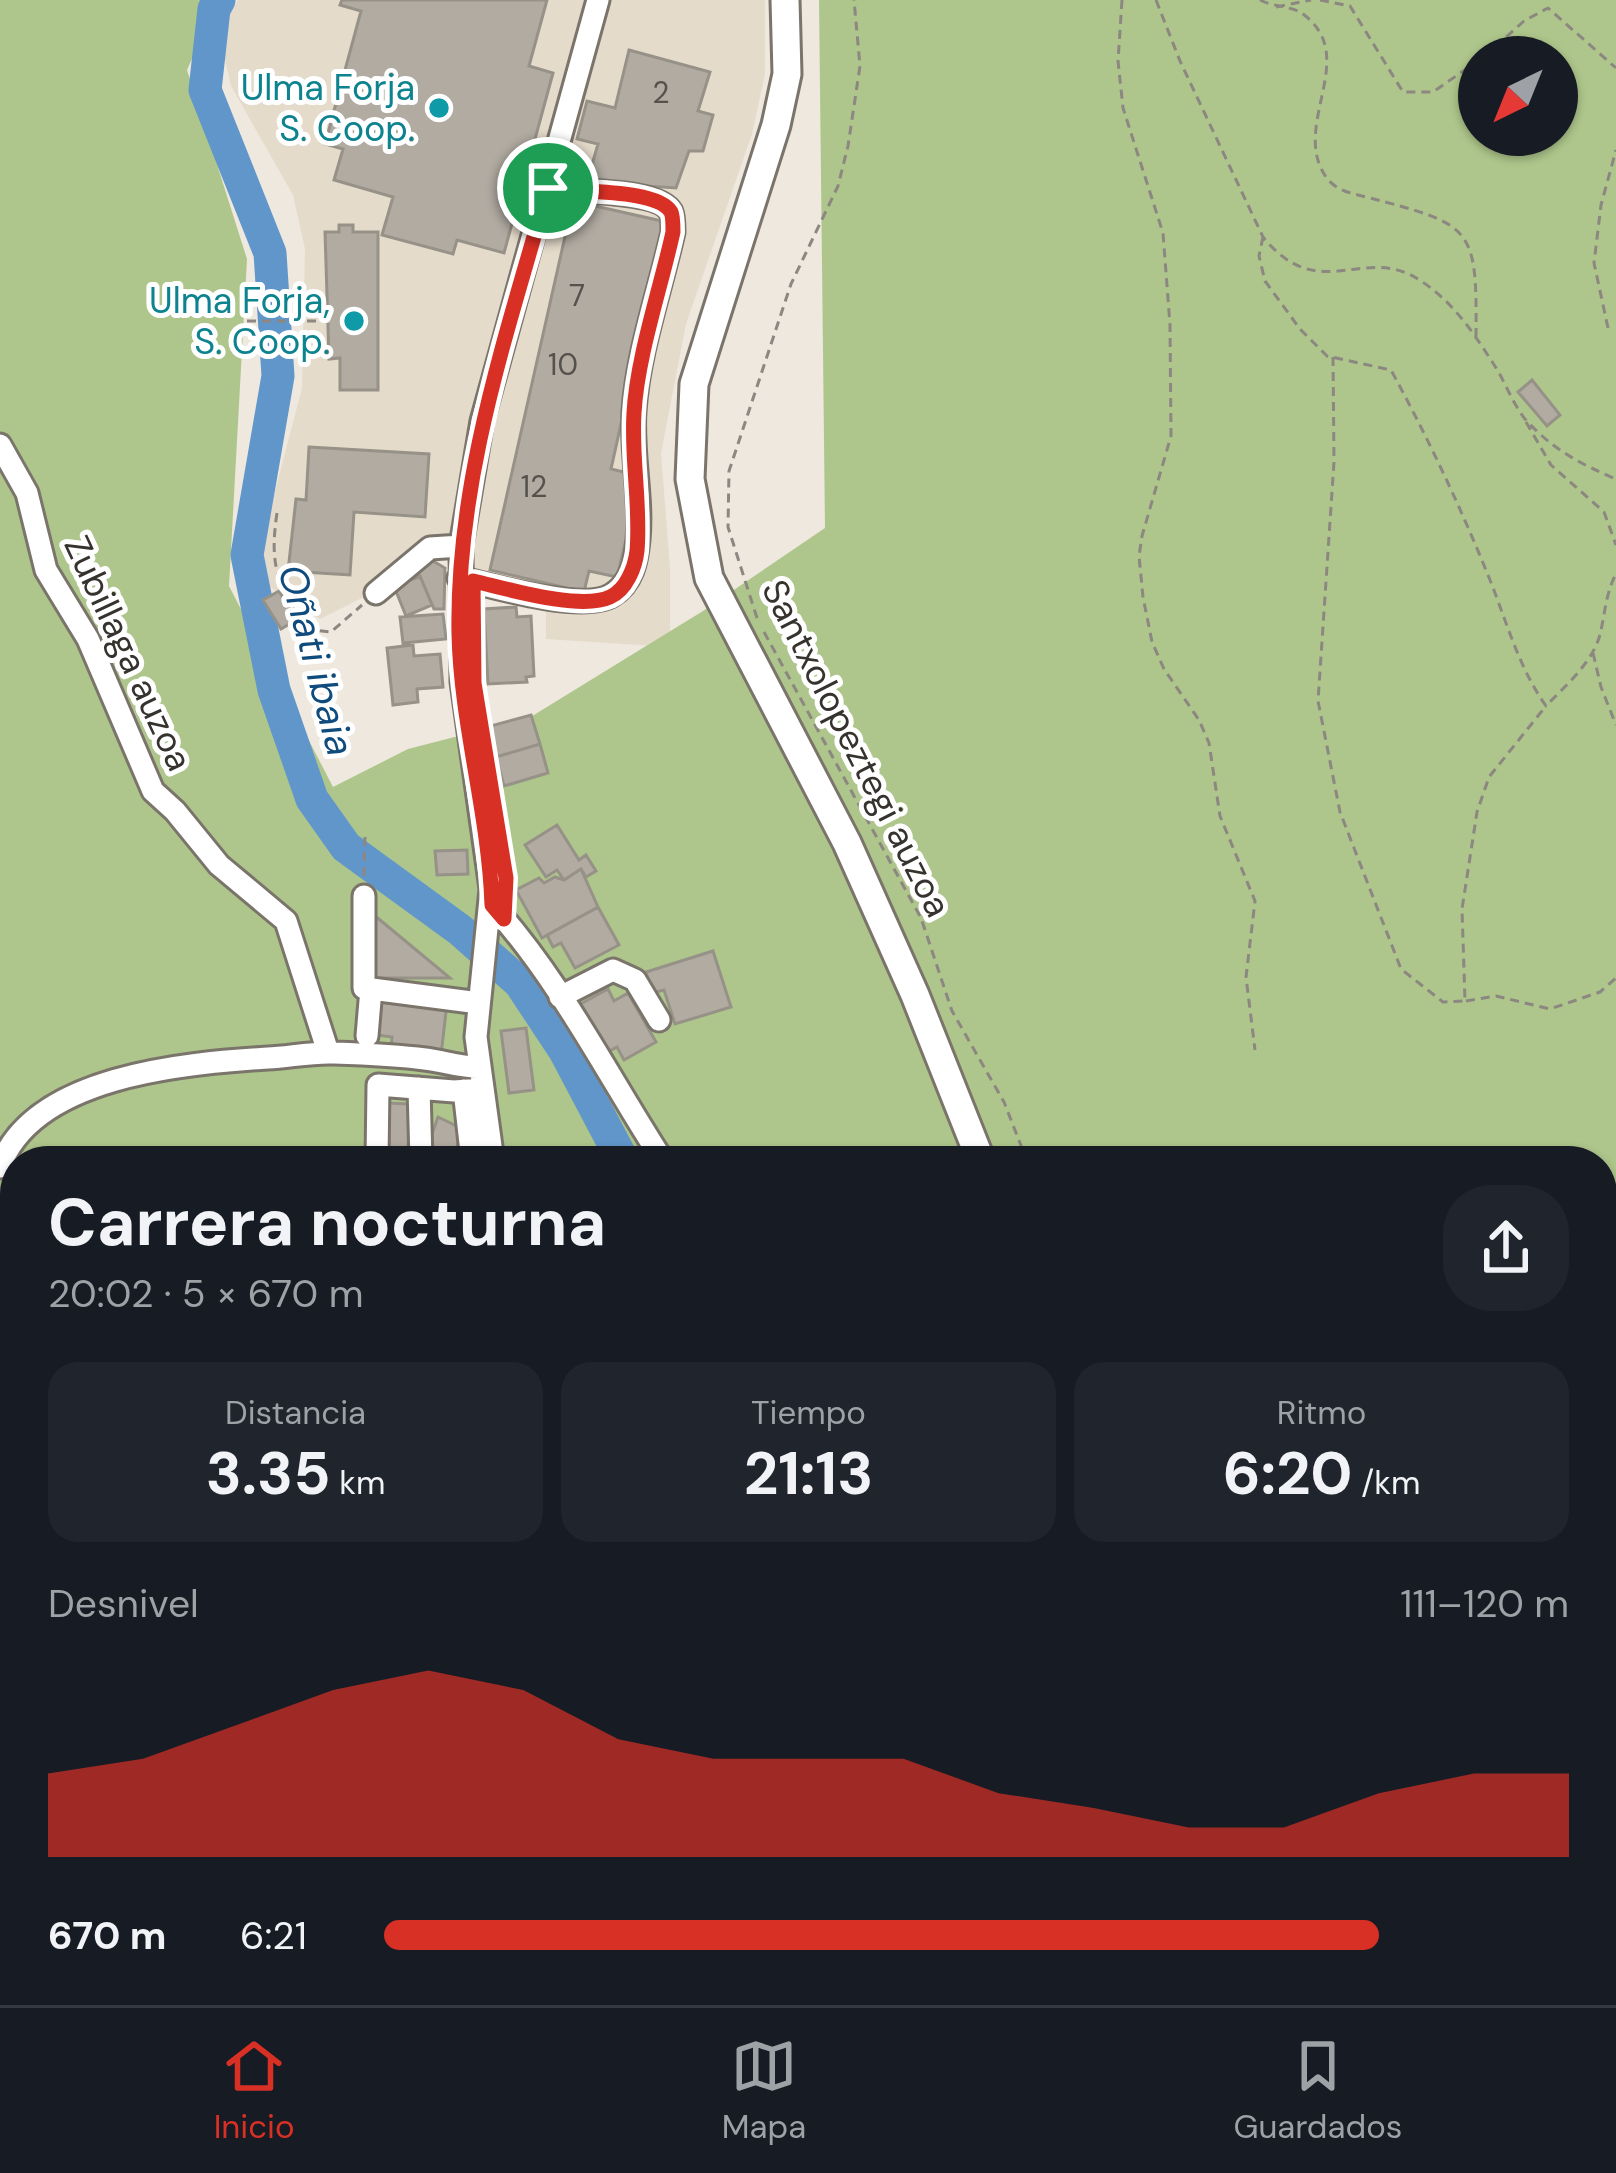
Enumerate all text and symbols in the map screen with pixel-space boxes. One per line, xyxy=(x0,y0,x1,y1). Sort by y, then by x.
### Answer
north arrow xyxy=(1458,36,1578,156)
map controls xyxy=(1458,36,1578,156)
place label: Ulma Forja S. Coop. xyxy=(241,64,415,152)
house number: 2 xyxy=(652,73,670,112)
marker: Ulma Forja S. Coop. xyxy=(426,95,452,121)
pin xyxy=(497,137,599,239)
icon: arrive xyxy=(515,155,581,221)
house number: 7 xyxy=(569,276,585,315)
place label: Ulma Forja, S. Coop. xyxy=(149,277,330,365)
marker: Ulma Forja, S. Coop. xyxy=(341,308,367,334)
house number: 10 xyxy=(548,345,578,384)
house number: 12 xyxy=(521,467,547,506)
street label: Zubillaga auzoa xyxy=(54,528,203,778)
water label: Oñati ibaia xyxy=(267,559,367,761)
street label: Santxolopeztegi auzoa xyxy=(751,572,962,925)
text: Carrera nocturna xyxy=(48,1180,606,1265)
button: share xyxy=(1443,1185,1569,1311)
text: 20:02 · 5 × 670 m xyxy=(48,1268,363,1319)
text: Distancia xyxy=(225,1391,366,1434)
text: Tiempo xyxy=(751,1391,866,1434)
text: Ritmo xyxy=(1277,1391,1366,1434)
text: 3.35 xyxy=(206,1434,330,1513)
text: 21:13 xyxy=(744,1434,873,1513)
text: 6:20 xyxy=(1223,1434,1353,1513)
text: km xyxy=(330,1461,385,1504)
text: /km xyxy=(1353,1461,1420,1504)
text: Desnivel xyxy=(48,1578,199,1629)
text: 111–120 m xyxy=(1400,1578,1569,1629)
text: 670 m xyxy=(48,1910,166,1961)
text: 6:21 xyxy=(240,1910,307,1961)
tab: Inicio xyxy=(214,2033,295,2148)
tab: Mapa xyxy=(722,2033,806,2148)
tab: Guardados xyxy=(1233,2033,1402,2148)

